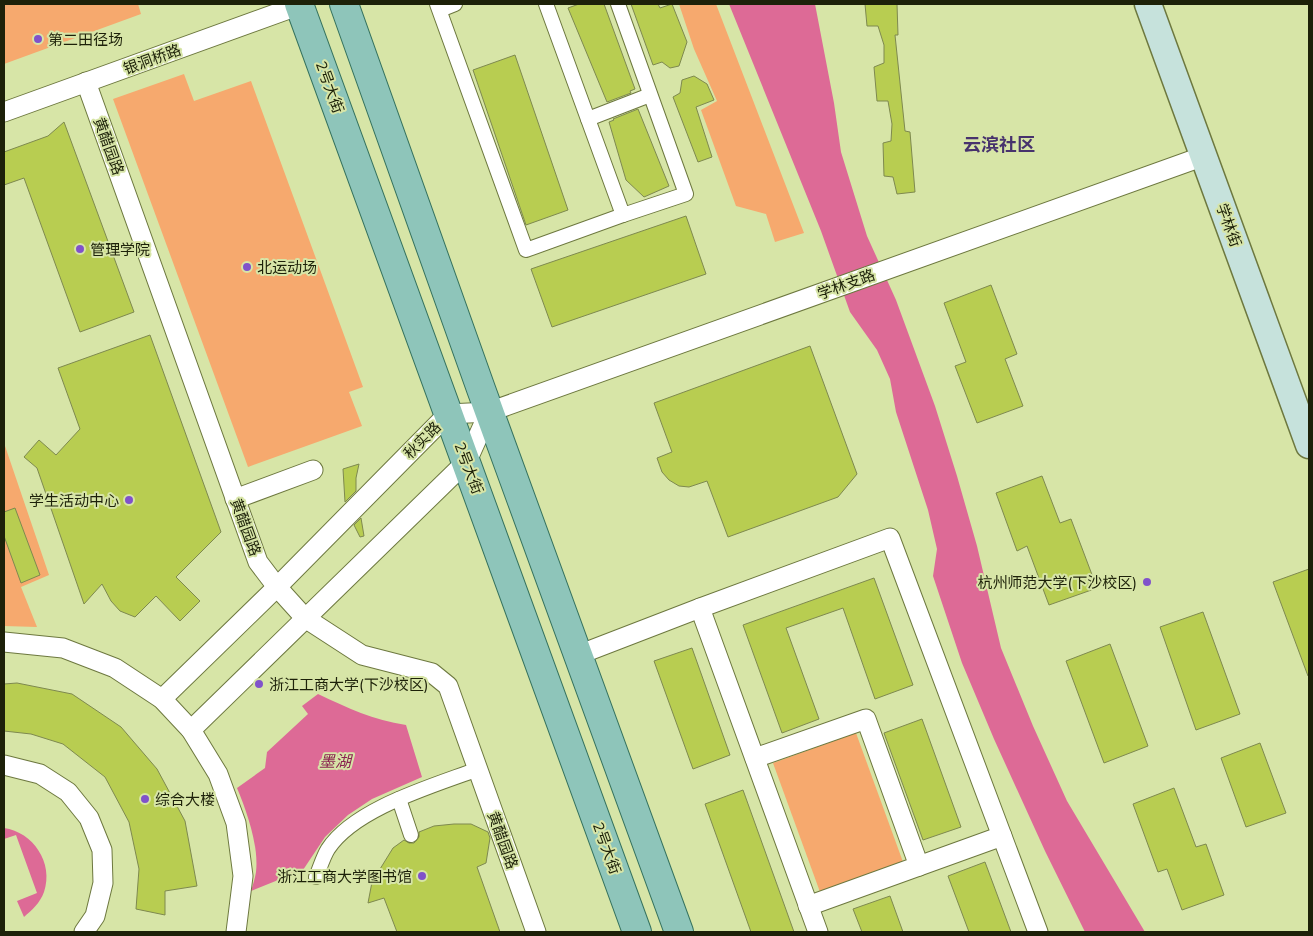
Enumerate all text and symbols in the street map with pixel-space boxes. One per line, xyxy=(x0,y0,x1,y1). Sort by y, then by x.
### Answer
place label: 第二田径场 xyxy=(48,30,123,49)
marker: 第二田径场 xyxy=(32,33,44,45)
street label: 银洞桥路 xyxy=(121,40,183,78)
street label: 2号大街 xyxy=(312,58,348,116)
street label: 黄醋园路 xyxy=(90,115,128,177)
district label: 云滨社区 xyxy=(963,133,1035,156)
street label: 学林街 xyxy=(1212,201,1246,249)
place label: 管理学院 xyxy=(90,240,150,259)
marker: 管理学院 xyxy=(74,243,86,255)
place label: 北运动场 xyxy=(257,258,317,277)
marker: 北运动场 xyxy=(241,261,253,273)
street label: 学林支路 xyxy=(815,265,877,303)
street label: 秋实路 xyxy=(399,417,445,463)
street label: 2号大街 xyxy=(450,439,488,497)
place label: 学生活动中心 xyxy=(29,491,119,510)
marker: 学生活动中心 xyxy=(123,494,135,506)
street label: 黄醋园路 xyxy=(227,496,265,558)
place label: 杭州师范大学(下沙校区) xyxy=(977,573,1137,592)
marker: 杭州师范大学(下沙校区) xyxy=(1141,576,1153,588)
place label: 浙江工商大学(下沙校区) xyxy=(269,675,429,694)
marker: 浙江工商大学(下沙校区) xyxy=(253,678,265,690)
water label: 墨湖 xyxy=(319,751,354,771)
place label: 综合大楼 xyxy=(155,790,215,809)
marker: 综合大楼 xyxy=(139,793,151,805)
street label: 黄醋园路 xyxy=(484,809,522,871)
street label: 2号大街 xyxy=(589,819,625,877)
place label: 浙江工商大学图书馆 xyxy=(277,867,412,886)
marker: 浙江工商大学图书馆 xyxy=(416,870,428,882)

